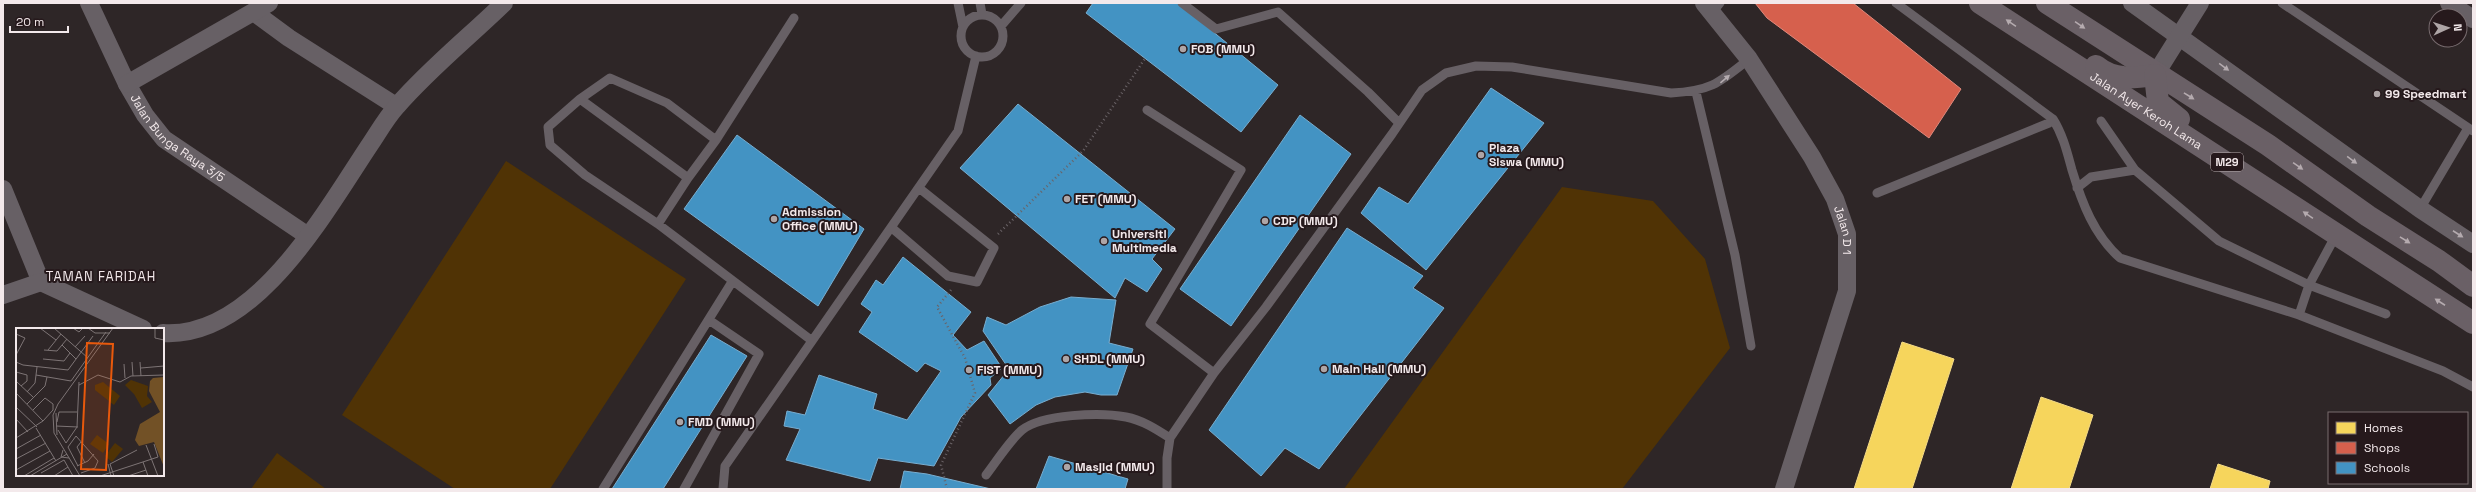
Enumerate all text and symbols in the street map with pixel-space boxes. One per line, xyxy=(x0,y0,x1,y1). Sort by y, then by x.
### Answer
scale bar xyxy=(10,8,68,34)
north arrow xyxy=(2428,8,2468,48)
text: 20 m xyxy=(16,14,44,30)
one-way arrow xyxy=(2005,20,2016,27)
one-way arrow xyxy=(2074,21,2085,29)
text: N xyxy=(2451,23,2465,32)
place label: FOB (MMU) xyxy=(1191,41,1255,57)
marker: FOB (MMU) xyxy=(1178,44,1188,54)
one-way arrow xyxy=(2219,63,2229,71)
street label: Jalan Ayer Keroh Lama xyxy=(2087,69,2205,153)
one-way arrow xyxy=(1719,75,1730,84)
place label: 99 Speedmart xyxy=(2385,86,2467,102)
marker: 99 Speedmart xyxy=(2372,89,2382,99)
street label: Jalan Bunga Raya 3/5 xyxy=(127,91,228,186)
one-way arrow xyxy=(2183,92,2194,99)
place label: Plaza Siswa (MMU) xyxy=(1489,140,1564,170)
marker: Plaza Siswa (MMU) xyxy=(1476,150,1486,160)
road number: M29 xyxy=(2211,153,2243,171)
one-way arrow xyxy=(2346,156,2357,164)
one-way arrow xyxy=(2292,162,2303,170)
place label: FET (MMU) xyxy=(1075,191,1137,207)
marker: FET (MMU) xyxy=(1062,194,1072,204)
place label: Admission Office (MMU) xyxy=(782,204,858,234)
street label: Jalan D 1 xyxy=(1830,204,1855,255)
one-way arrow xyxy=(2303,211,2313,219)
place label: CDP (MMU) xyxy=(1273,213,1338,229)
marker: Admission Office (MMU) xyxy=(769,214,779,224)
marker: CDP (MMU) xyxy=(1260,216,1270,226)
place label: Universiti Multimedia xyxy=(1112,226,1177,256)
one-way arrow xyxy=(2453,230,2464,238)
marker: Universiti Multimedia xyxy=(1099,236,1109,246)
one-way arrow xyxy=(2399,236,2411,243)
district label: TAMAN FARIDAH xyxy=(46,268,156,285)
one-way arrow xyxy=(2435,298,2445,306)
inset map xyxy=(16,328,164,476)
place label: SHDL (MMU) xyxy=(1074,351,1145,367)
marker: SHDL (MMU) xyxy=(1061,354,1071,364)
place label: Main Hall (MMU) xyxy=(1332,361,1426,377)
place label: FIST (MMU) xyxy=(977,362,1042,378)
marker: Main Hall (MMU) xyxy=(1319,364,1329,374)
marker: FIST (MMU) xyxy=(964,365,974,375)
legend xyxy=(2328,412,2468,484)
place label: FMD (MMU) xyxy=(688,414,755,430)
marker: FMD (MMU) xyxy=(675,417,685,427)
text: Homes xyxy=(2364,420,2403,436)
text: Shops xyxy=(2364,440,2400,456)
place label: Masjid (MMU) xyxy=(1075,459,1155,475)
text: Schools xyxy=(2364,460,2410,476)
marker: Masjid (MMU) xyxy=(1062,462,1072,472)

